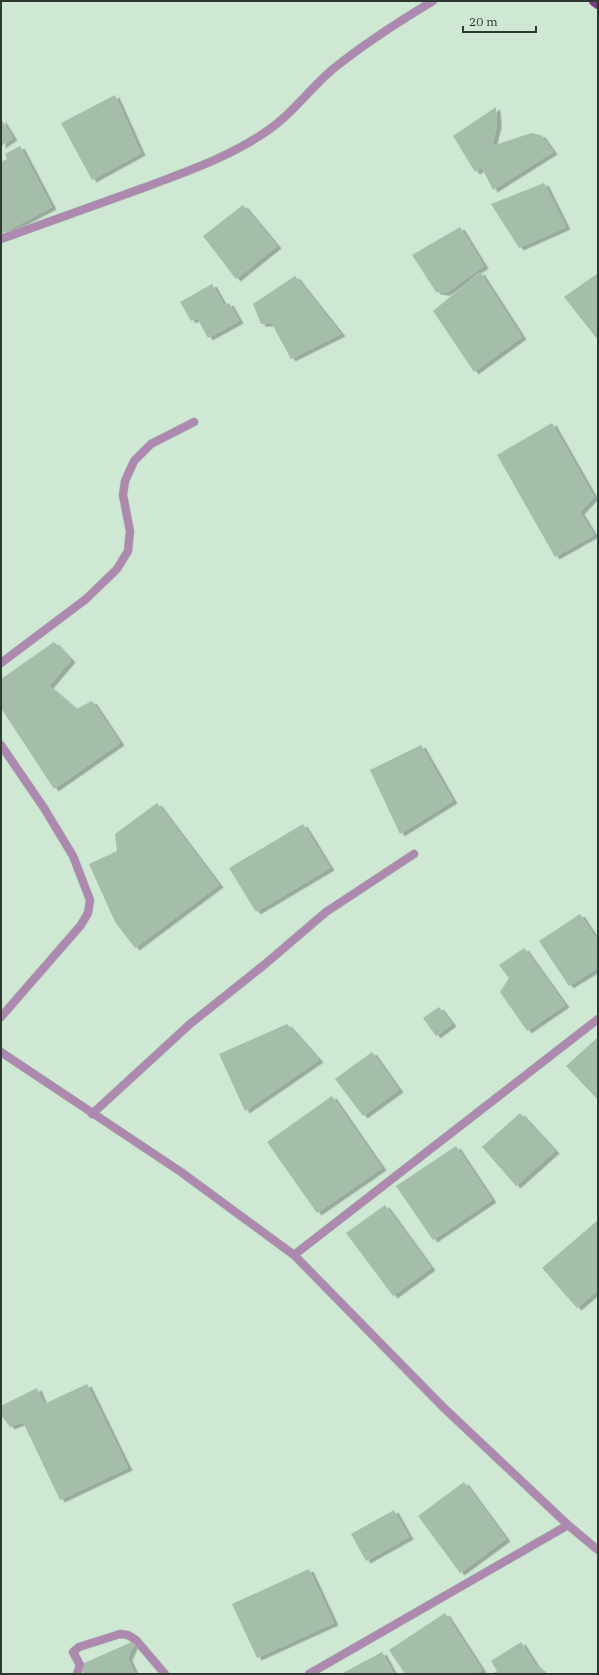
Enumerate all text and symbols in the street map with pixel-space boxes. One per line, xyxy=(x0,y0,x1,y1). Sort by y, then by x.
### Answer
scale bar xyxy=(463,8,536,34)
text: 20 m xyxy=(469,14,498,29)

